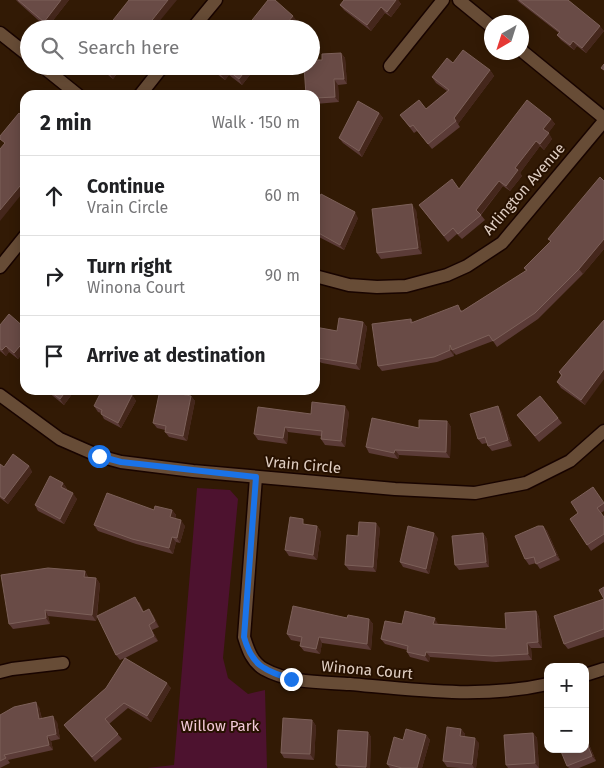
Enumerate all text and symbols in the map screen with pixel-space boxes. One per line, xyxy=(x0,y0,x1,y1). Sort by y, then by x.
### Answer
north arrow xyxy=(484,15,529,60)
search box xyxy=(20,20,320,75)
icon: search xyxy=(38,34,66,62)
text: Search here xyxy=(78,36,179,59)
text: 2 min xyxy=(40,110,92,136)
text: Walk · 150 m xyxy=(212,113,300,132)
street label: Arlington Avenue xyxy=(479,139,569,239)
text: Continue xyxy=(87,175,165,198)
icon: ahead xyxy=(40,182,68,210)
text: 60 m xyxy=(265,186,300,205)
text: Vrain Circle xyxy=(87,198,168,217)
text: Turn right xyxy=(87,255,172,278)
icon: right xyxy=(40,262,68,290)
text: 90 m xyxy=(265,266,300,285)
text: Winona Court xyxy=(87,278,185,297)
icon: arrive xyxy=(40,342,68,370)
text: Arrive at destination xyxy=(87,344,266,367)
route start xyxy=(88,445,111,468)
street label: Vrain Circle xyxy=(264,453,342,477)
street label: Winona Court xyxy=(320,657,414,683)
map controls xyxy=(544,663,589,753)
button: + xyxy=(544,663,589,708)
route end xyxy=(280,668,303,691)
button: − xyxy=(544,708,589,753)
park label: Willow Park xyxy=(181,717,259,735)

